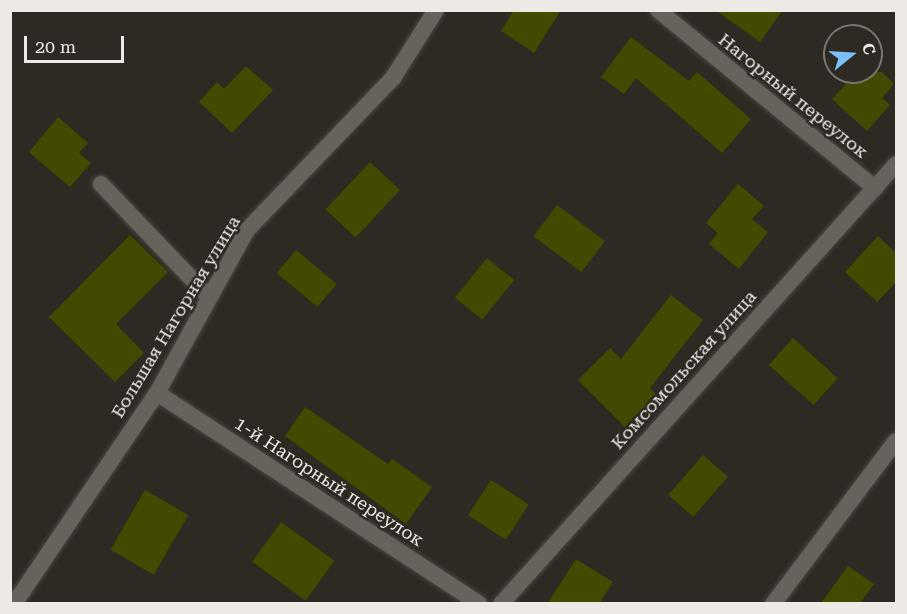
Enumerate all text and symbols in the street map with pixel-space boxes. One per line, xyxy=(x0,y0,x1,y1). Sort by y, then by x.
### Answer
scale bar xyxy=(27,24,128,62)
north arrow xyxy=(823,24,883,84)
street label: Нагорный переулок xyxy=(714,29,872,163)
text: 20 m xyxy=(35,36,76,57)
text: С xyxy=(858,41,879,57)
street label: Большая Нагорная улица xyxy=(107,212,245,422)
street label: Комсомольская улица xyxy=(607,286,761,454)
street label: 1-й Нагорный переулок xyxy=(230,413,428,551)

